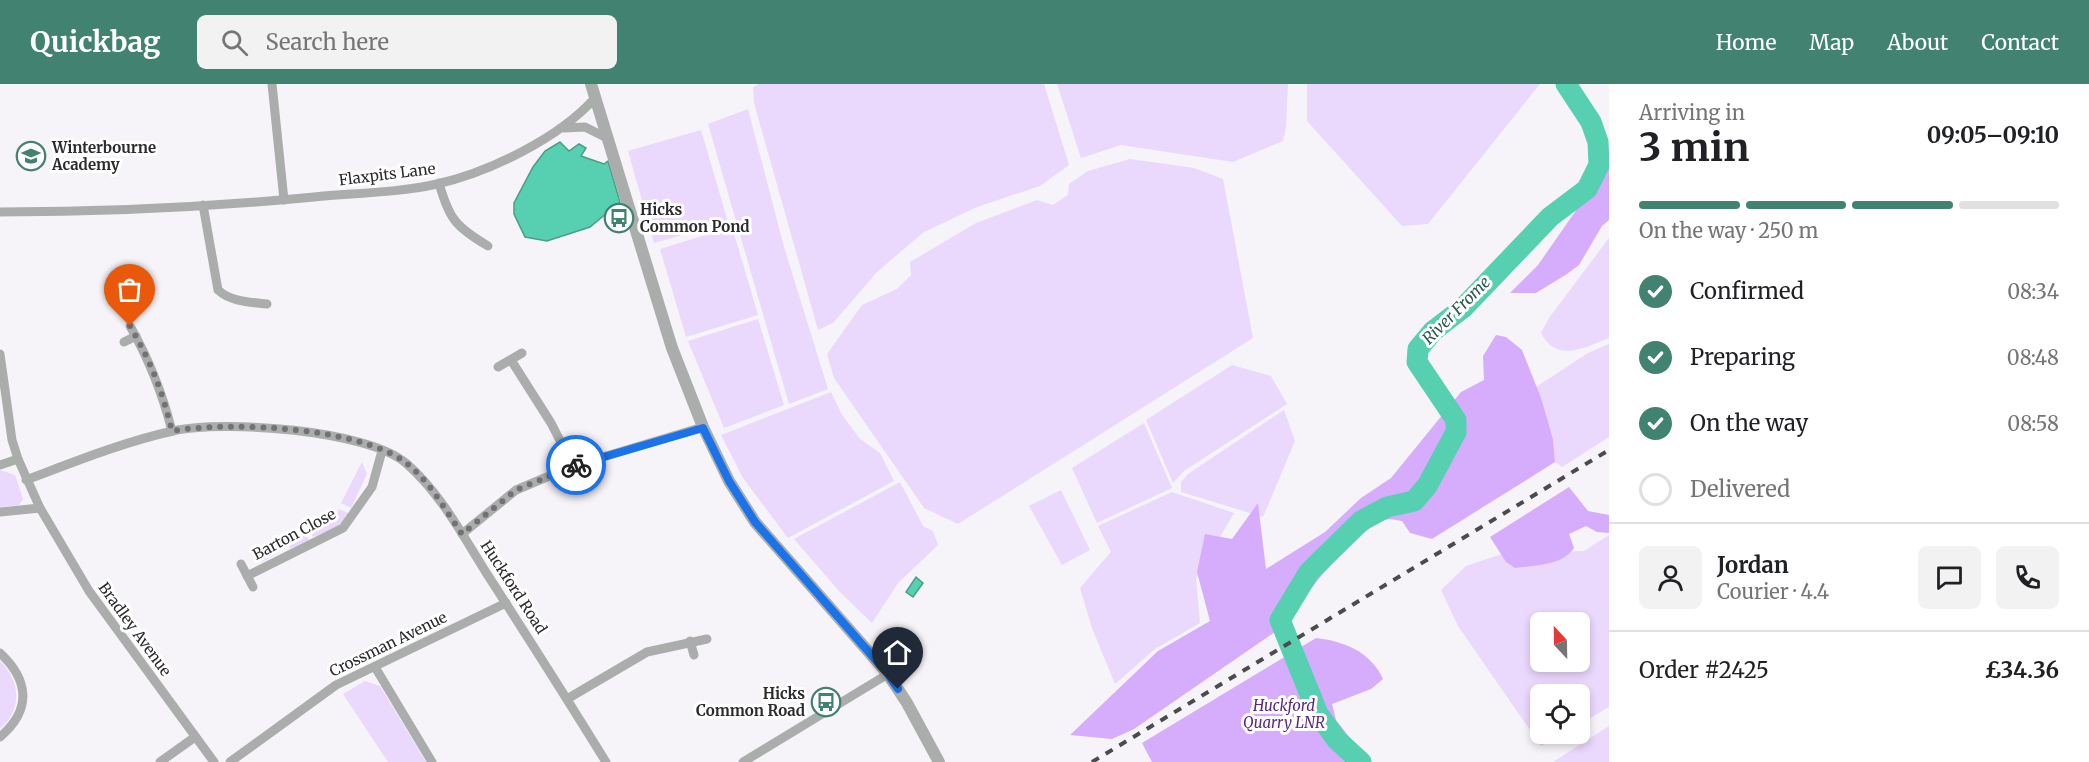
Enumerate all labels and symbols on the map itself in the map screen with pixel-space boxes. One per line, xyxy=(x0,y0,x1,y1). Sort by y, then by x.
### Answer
place label: Winterbourne Academy xyxy=(51,138,156,174)
school or university icon: Winterbourne Academy xyxy=(15,140,47,172)
street label: Flaxpits Lane xyxy=(338,159,437,189)
place label: Hicks Common Pond xyxy=(640,200,750,236)
bus stop icon: Hicks Common Pond xyxy=(603,202,635,234)
pin xyxy=(104,264,155,326)
water label: River Frome xyxy=(1418,272,1494,348)
courier xyxy=(546,435,606,495)
street label: Barton Close xyxy=(249,504,339,564)
street label: Huckford Road xyxy=(477,537,551,637)
street label: Bradley Avenue xyxy=(95,578,175,680)
street label: Crossman Avenue xyxy=(326,607,450,681)
north arrow xyxy=(1530,612,1590,672)
pin xyxy=(872,627,923,689)
place label: Hicks Common Road xyxy=(696,684,805,720)
bus stop icon: Hicks Common Road xyxy=(810,686,842,718)
park label: Huckford Quarry LNR xyxy=(1243,696,1325,732)

